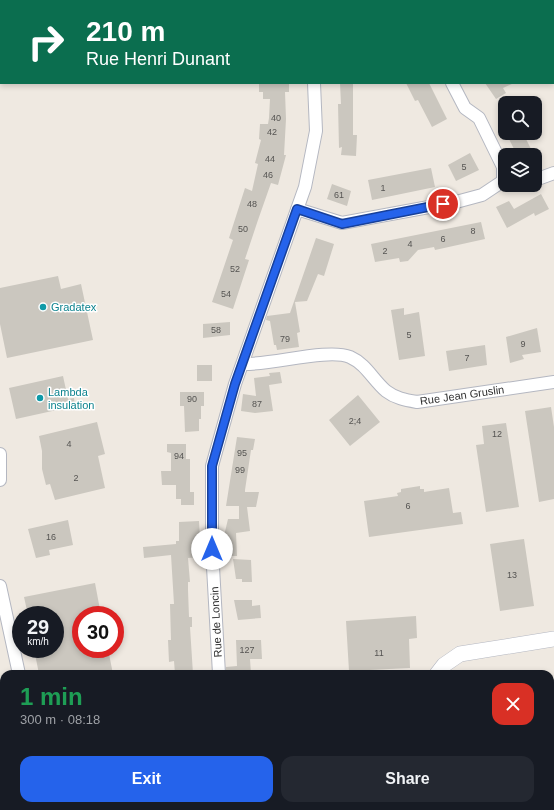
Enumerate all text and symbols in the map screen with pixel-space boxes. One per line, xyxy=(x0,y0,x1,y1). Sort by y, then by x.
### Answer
icon: right xyxy=(20,16,72,68)
text: 210 m xyxy=(86,16,165,47)
text: Rue Henri Dunant xyxy=(86,49,230,69)
map controls xyxy=(498,96,542,192)
button: search xyxy=(498,96,542,140)
house number: 40 xyxy=(271,113,281,123)
house number: 42 xyxy=(267,127,277,137)
button: layers xyxy=(498,148,542,192)
house number: 44 xyxy=(265,154,275,164)
house number: 5 xyxy=(461,162,467,172)
house number: 46 xyxy=(263,170,273,180)
house number: 1 xyxy=(380,183,386,193)
pin xyxy=(426,187,460,221)
house number: 61 xyxy=(334,190,344,200)
icon: arrive xyxy=(432,193,454,215)
house number: 48 xyxy=(247,199,257,209)
house number: 50 xyxy=(238,224,248,234)
house number: 8 xyxy=(470,226,476,236)
house number: 6 xyxy=(440,234,446,244)
house number: 4 xyxy=(407,239,413,249)
house number: 2 xyxy=(382,246,388,256)
house number: 52 xyxy=(230,264,240,274)
house number: 54 xyxy=(221,289,231,299)
place label: Gradatex xyxy=(51,301,97,313)
marker: Gradatex xyxy=(38,302,48,312)
house number: 58 xyxy=(211,325,221,335)
house number: 5 xyxy=(406,330,412,340)
house number: 79 xyxy=(280,334,290,344)
house number: 9 xyxy=(520,339,526,349)
house number: 7 xyxy=(464,353,470,363)
street label: Rue Jean Gruslin xyxy=(419,383,505,407)
place label: Lambda insulation xyxy=(48,386,94,411)
marker: Lambda insulation xyxy=(35,393,45,403)
house number: 90 xyxy=(187,394,197,404)
house number: 87 xyxy=(252,399,262,409)
house number: 2;4 xyxy=(349,416,361,426)
house number: 12 xyxy=(492,429,502,439)
house number: 4 xyxy=(66,439,72,449)
house number: 95 xyxy=(237,448,247,458)
house number: 94 xyxy=(174,451,184,461)
house number: 99 xyxy=(235,465,245,475)
house number: 2 xyxy=(73,473,79,483)
house number: 6 xyxy=(405,501,411,511)
position arrow xyxy=(191,528,233,570)
house number: 16 xyxy=(46,532,56,542)
house number: 13 xyxy=(507,570,517,580)
street label: Rue de Loncin xyxy=(208,586,224,658)
speed limit sign: 30 xyxy=(72,606,124,658)
text: 29 xyxy=(27,616,49,638)
text: km/h xyxy=(27,636,49,647)
house number: 127 xyxy=(239,645,255,655)
house number: 11 xyxy=(374,648,384,658)
text: 1 min xyxy=(20,683,83,710)
button: close xyxy=(492,683,534,725)
text: 300 m · 08:18 xyxy=(20,712,100,727)
button: Exit xyxy=(20,756,273,802)
button: Share xyxy=(281,756,534,802)

